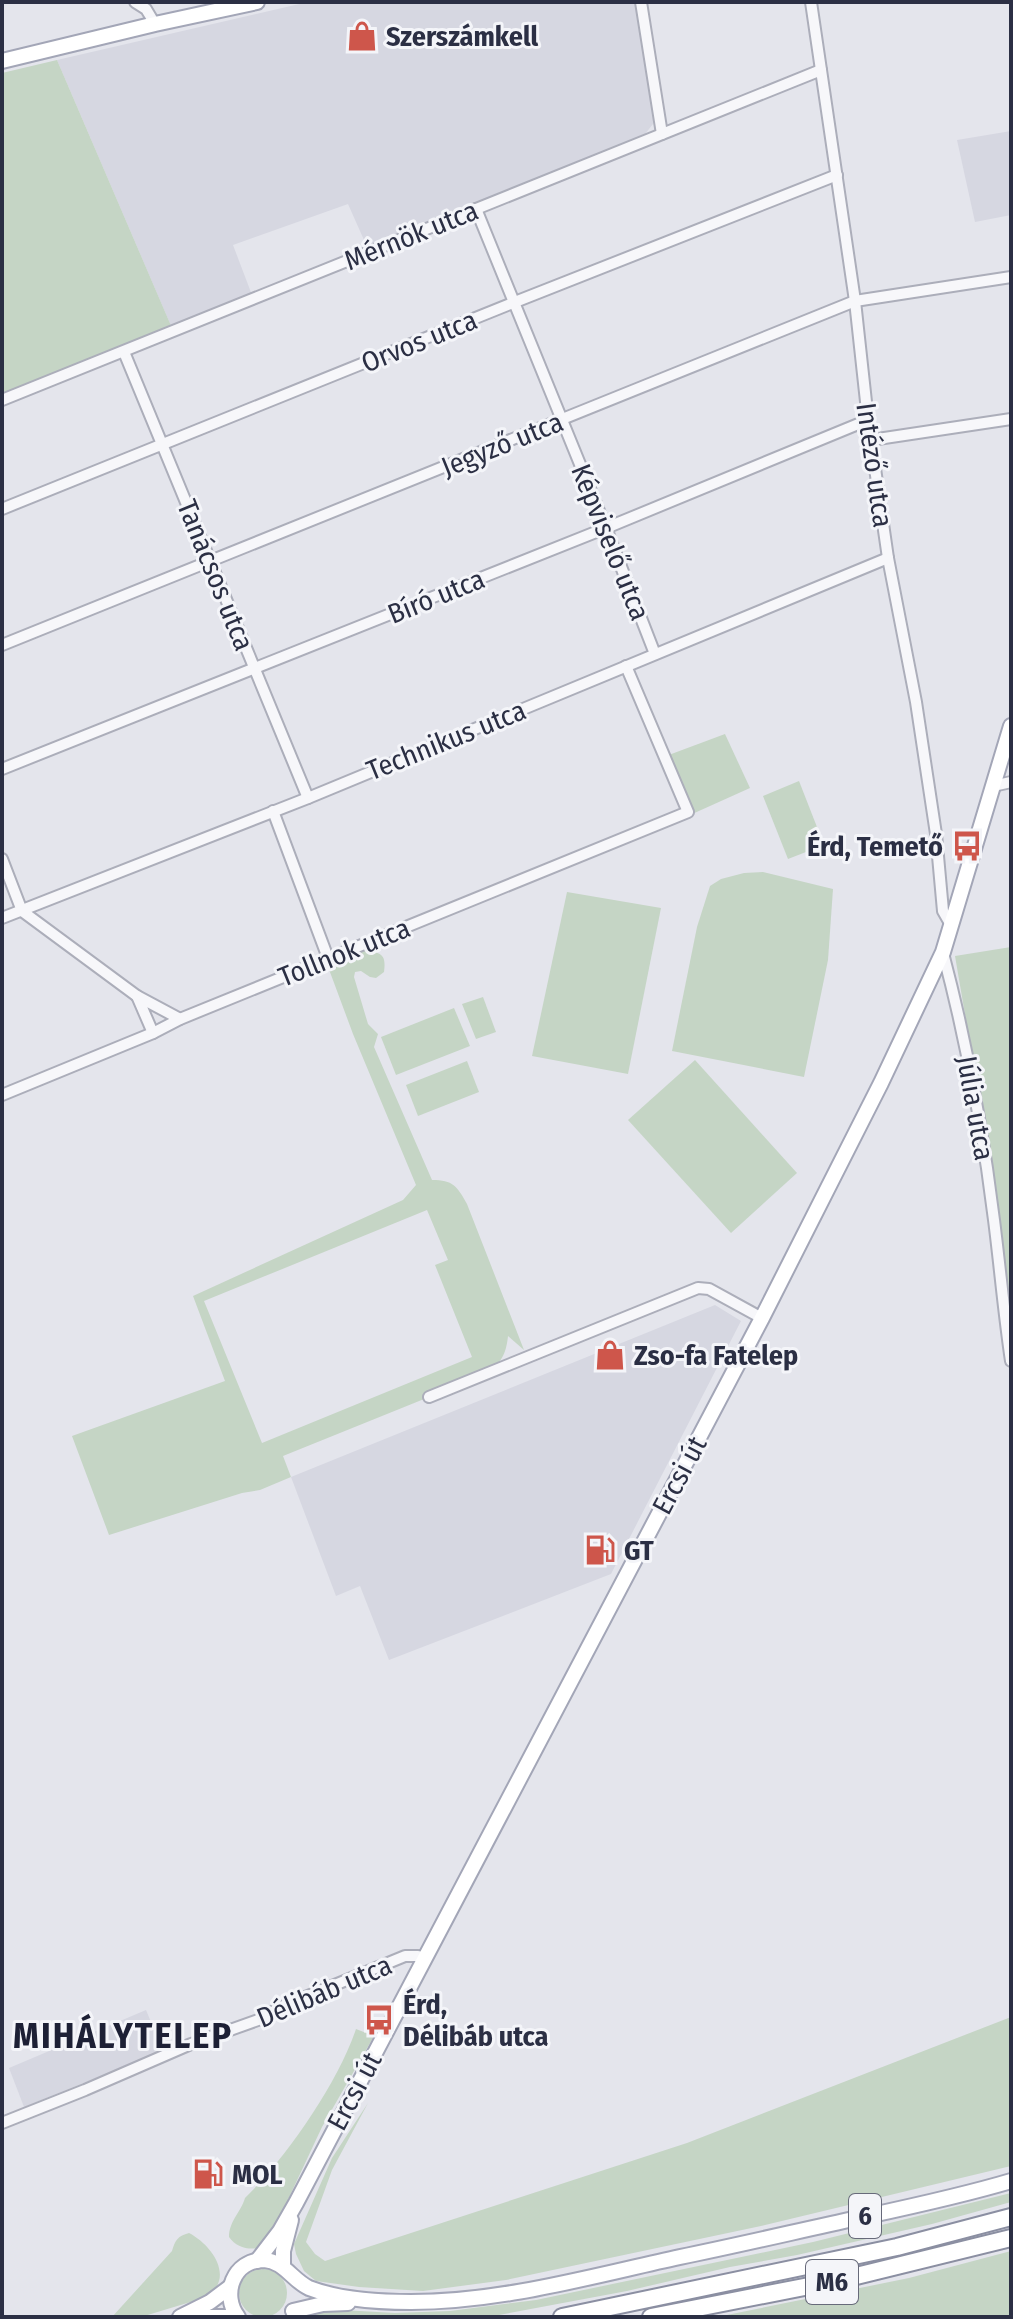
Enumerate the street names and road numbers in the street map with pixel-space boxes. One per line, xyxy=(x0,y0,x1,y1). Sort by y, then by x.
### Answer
street label: Mérnök utca xyxy=(339,194,483,277)
street label: Orvos utca xyxy=(357,303,482,380)
street label: Intéző utca xyxy=(849,401,900,529)
street label: Jegyző utca xyxy=(437,405,568,484)
street label: Képviselő utca xyxy=(564,459,657,625)
street label: Tanácsos utca xyxy=(170,495,261,655)
street label: Bíró utca xyxy=(383,562,489,631)
street label: Technikus utca xyxy=(362,694,531,787)
street label: Tollnok utca xyxy=(274,911,415,994)
street label: Júlia utca xyxy=(950,1053,1001,1163)
street label: Ercsi út xyxy=(645,1430,714,1520)
street label: Délibáb utca xyxy=(252,1948,397,2035)
street label: Ercsi út xyxy=(320,2046,389,2136)
road number: 6 xyxy=(849,2194,881,2238)
road number: M6 xyxy=(806,2260,858,2304)

